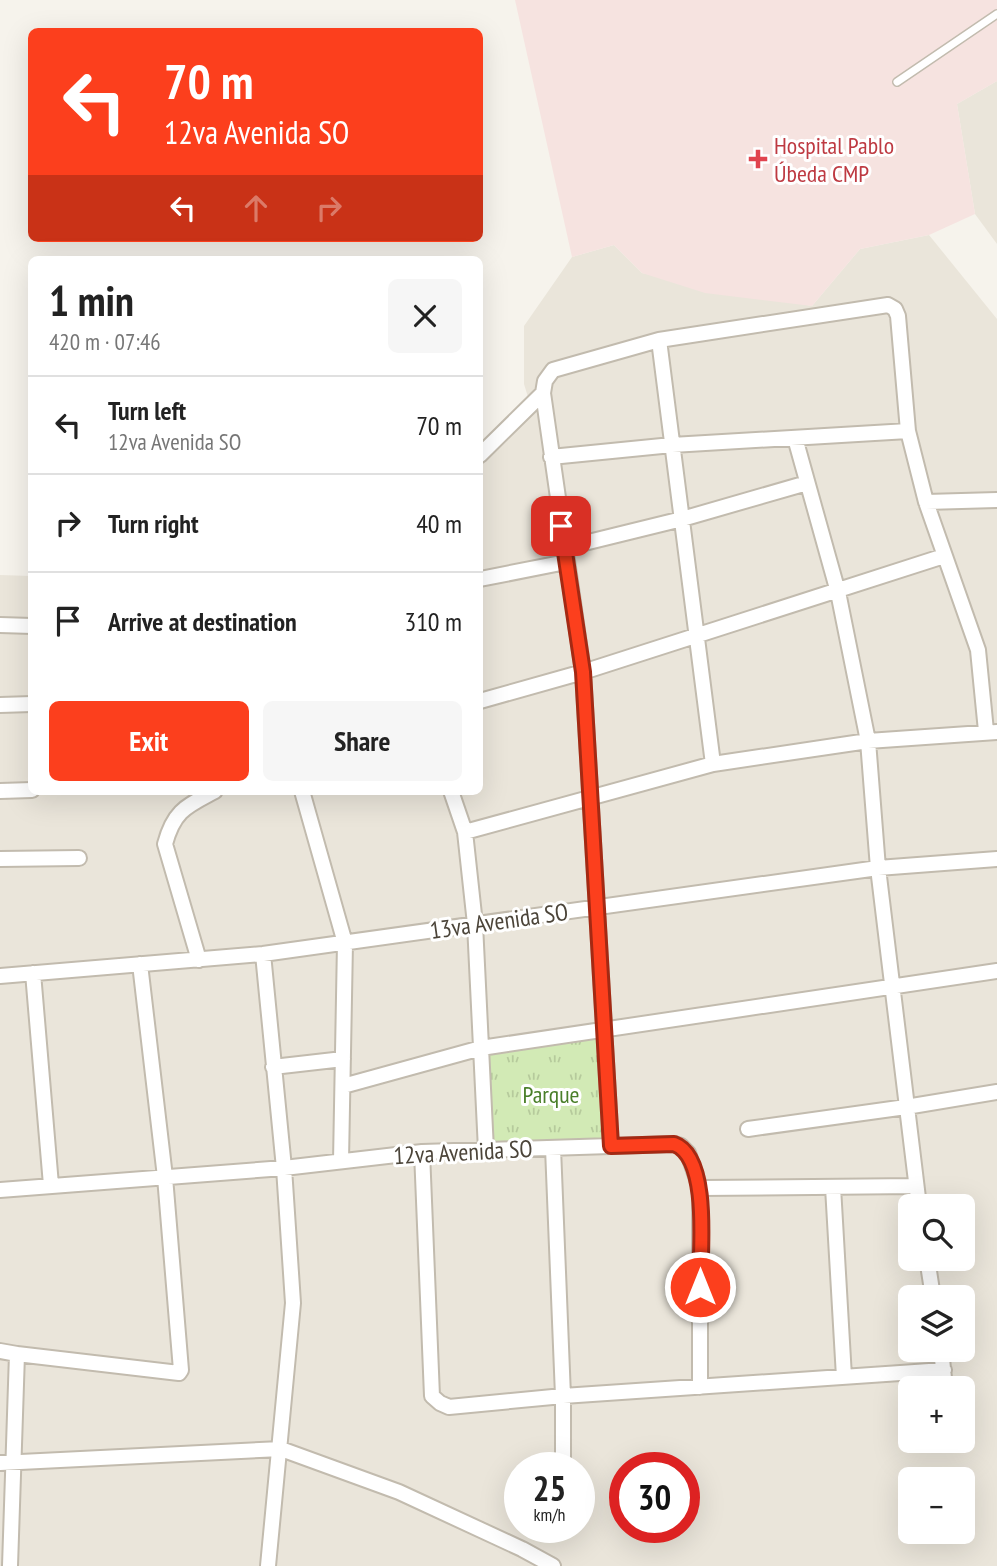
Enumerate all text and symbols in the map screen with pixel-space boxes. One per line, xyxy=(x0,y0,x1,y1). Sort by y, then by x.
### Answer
text: 70 m xyxy=(164,49,253,113)
icon: left xyxy=(49,56,140,147)
text: 12va Avenida SO xyxy=(164,111,349,153)
place label: Hospital Pablo Úbeda CMP xyxy=(774,130,894,189)
marker: Hospital Pablo Úbeda CMP xyxy=(748,149,768,169)
icon: left xyxy=(164,189,202,227)
icon: ahead xyxy=(237,189,275,227)
icon: right xyxy=(310,189,348,227)
text: 1 min xyxy=(49,273,134,328)
button: close xyxy=(388,279,462,353)
text: 420 m · 07:46 xyxy=(49,327,161,356)
text: Turn left xyxy=(108,394,186,427)
icon: left xyxy=(49,406,87,444)
text: 70 m xyxy=(416,409,462,442)
text: 12va Avenida SO xyxy=(108,427,241,456)
pin xyxy=(531,496,591,556)
icon: right xyxy=(49,504,87,542)
text: Turn right xyxy=(108,507,199,540)
text: 40 m xyxy=(416,507,462,540)
icon: arrive xyxy=(542,507,580,545)
icon: arrive xyxy=(49,602,87,640)
text: Arrive at destination xyxy=(108,605,297,638)
text: 310 m xyxy=(404,605,462,638)
button: Exit xyxy=(49,701,249,781)
button: Share xyxy=(263,701,462,781)
street label: 13va Avenida SO xyxy=(428,896,570,946)
park label: Parque xyxy=(522,1079,580,1110)
street label: 12va Avenida SO xyxy=(393,1133,533,1171)
map controls xyxy=(898,1194,975,1544)
button: search xyxy=(898,1194,975,1271)
position arrow xyxy=(663,1250,737,1324)
button: layers xyxy=(898,1285,975,1362)
button: + xyxy=(898,1376,975,1453)
speed limit sign: 30 xyxy=(609,1452,700,1543)
text: 25 xyxy=(533,1465,566,1511)
button: − xyxy=(898,1467,975,1544)
text: km/h xyxy=(534,1503,565,1526)

